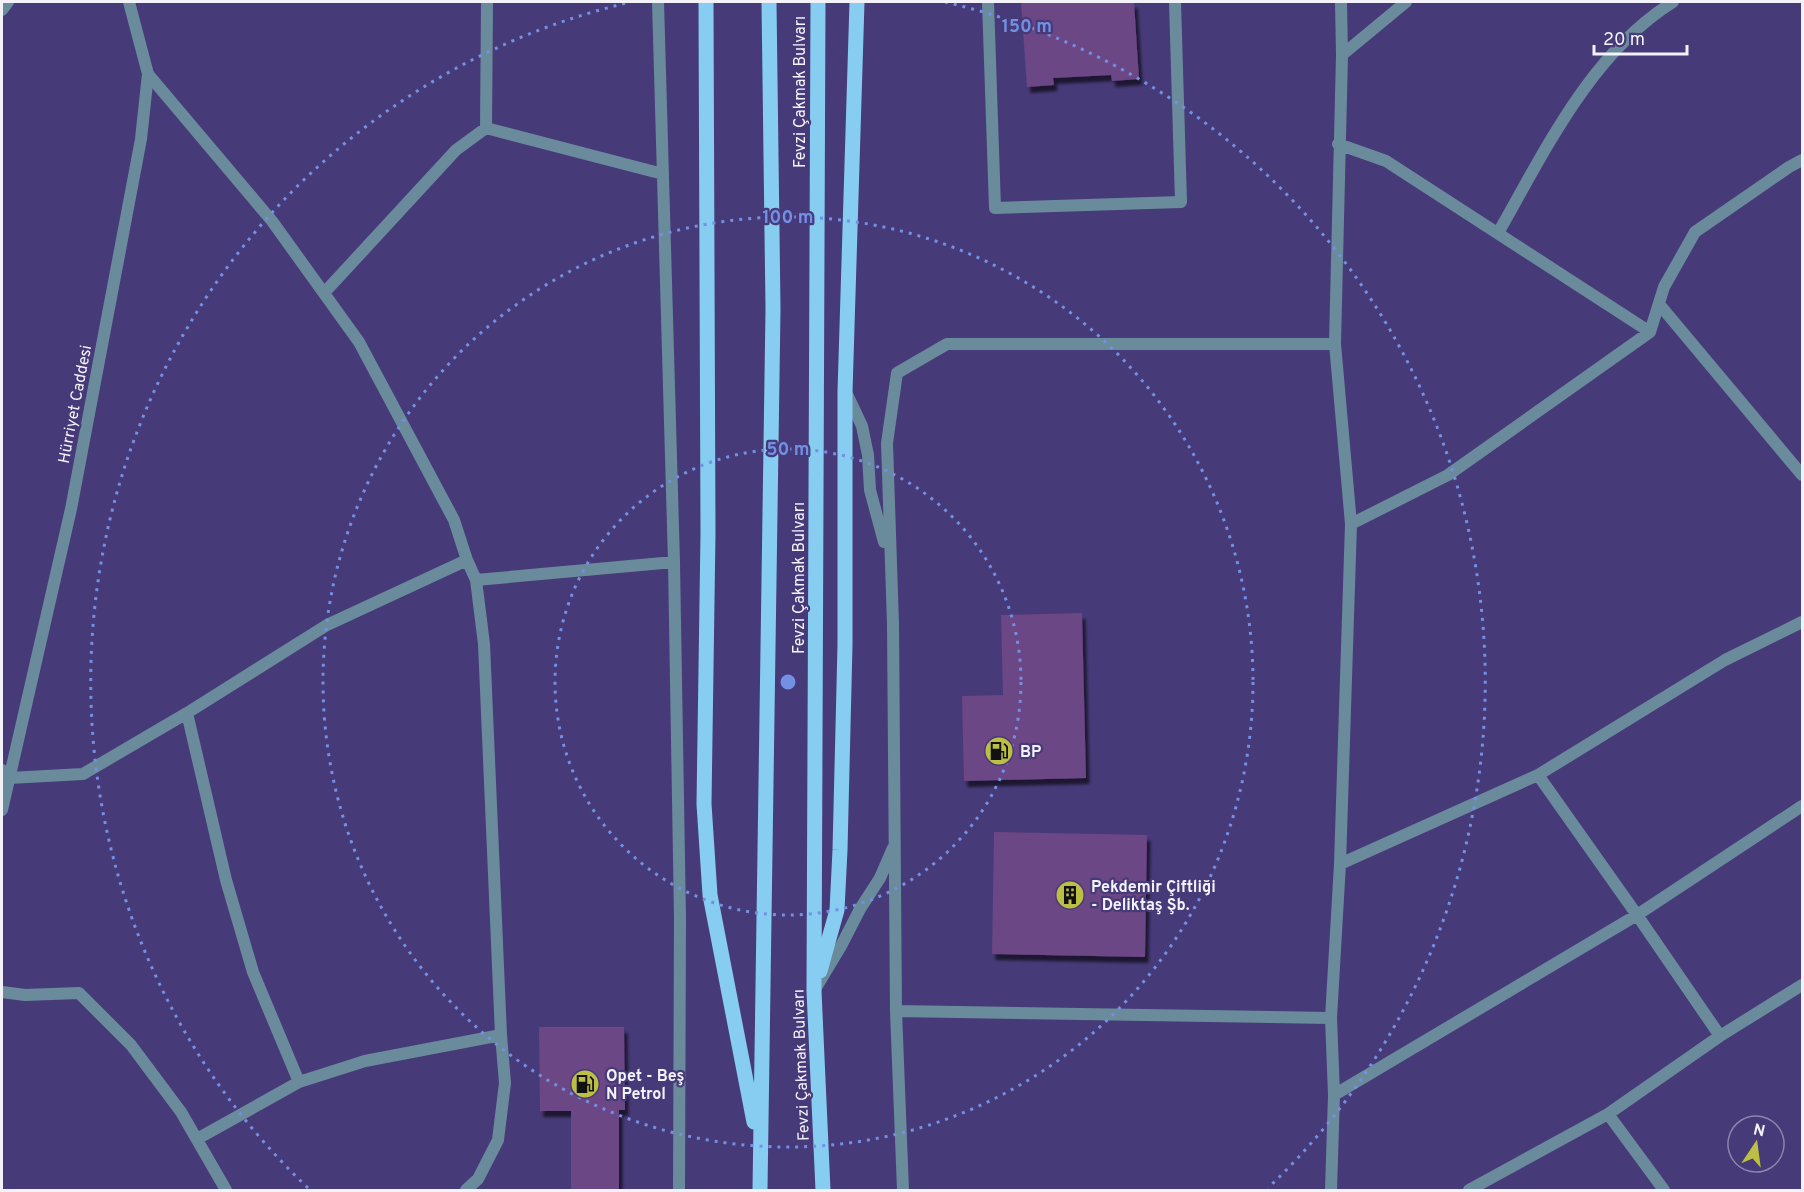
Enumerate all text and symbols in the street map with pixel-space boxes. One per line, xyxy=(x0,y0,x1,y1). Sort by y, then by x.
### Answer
street label: Fevzi Çakmak Bulvarı xyxy=(791,16,811,168)
text: 150 m xyxy=(1002,16,1052,39)
scale bar xyxy=(1594,18,1687,56)
text: 20 m xyxy=(1603,29,1645,52)
text: 100 m xyxy=(762,207,814,230)
street label: Hürriyet Caddesi xyxy=(55,343,97,465)
text: 50 m xyxy=(766,439,810,462)
street label: Fevzi Çakmak Bulvarı xyxy=(790,502,810,654)
centre of rings xyxy=(778,672,798,692)
fuel station icon: BP xyxy=(983,735,1015,767)
place label: BP xyxy=(1020,743,1041,763)
place label: Pekdemir Çiftliği - Deliktaş Şb. xyxy=(1091,878,1216,916)
building icon: Pekdemir Çiftliği - Deliktaş Şb. xyxy=(1054,879,1086,911)
street label: Fevzi Çakmak Bulvarı xyxy=(789,989,815,1141)
place label: Opet - Beş N Petrol xyxy=(606,1067,685,1105)
fuel station icon: Opet - Beş N Petrol xyxy=(569,1068,601,1100)
north arrow xyxy=(1726,1114,1786,1174)
text: N xyxy=(1751,1120,1767,1142)

